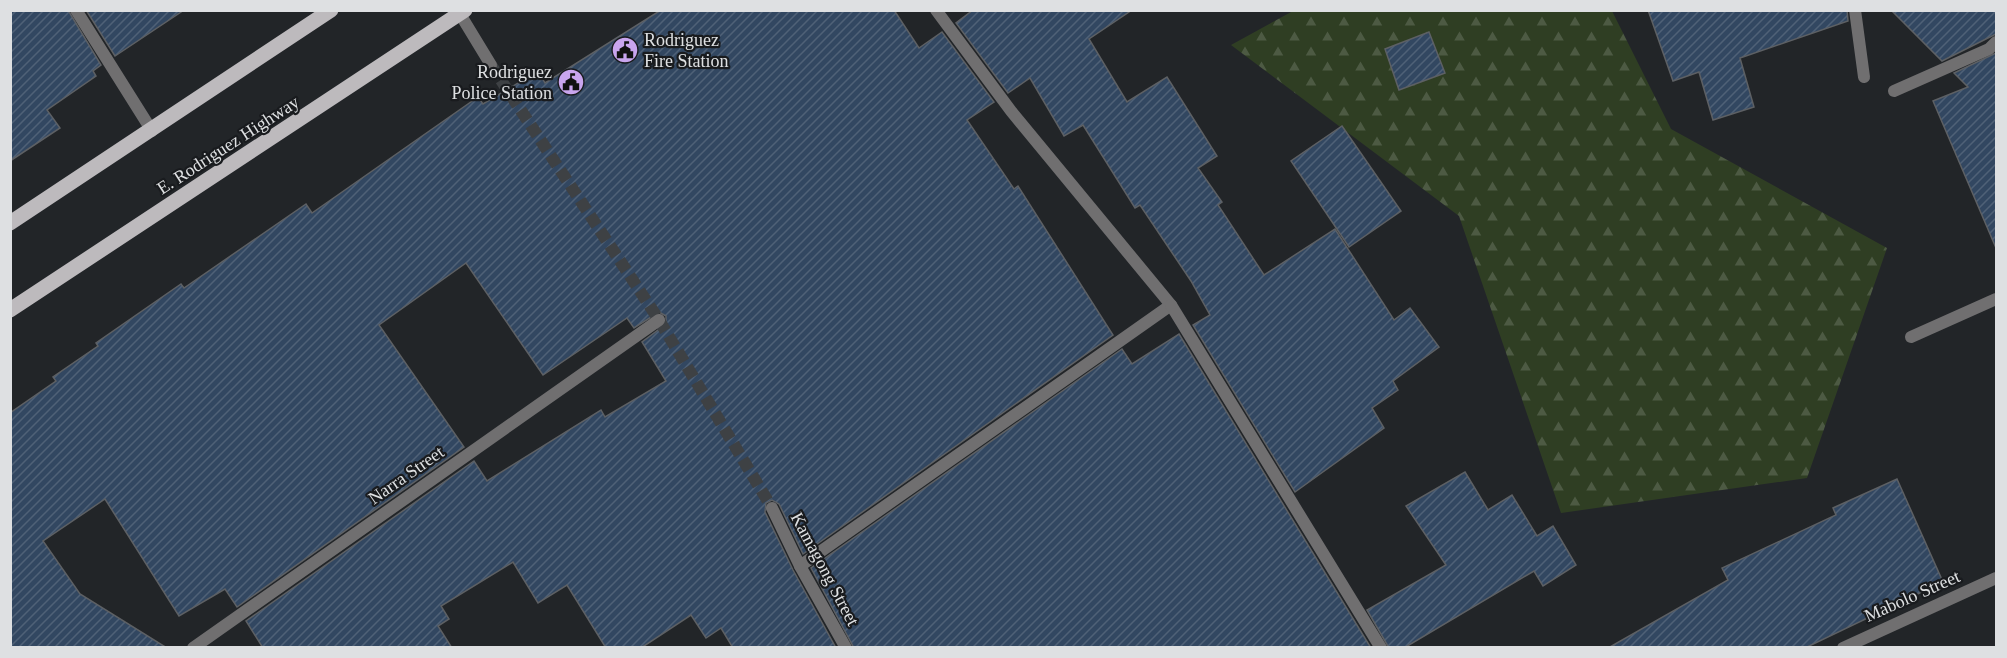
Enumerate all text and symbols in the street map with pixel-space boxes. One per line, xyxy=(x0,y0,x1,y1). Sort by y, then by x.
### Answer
place label: Rodriguez Fire Station xyxy=(644,30,729,71)
public building icon: Rodriguez Fire Station xyxy=(610,35,640,65)
place label: Rodriguez Police Station xyxy=(452,62,552,103)
public building icon: Rodriguez Police Station xyxy=(556,67,586,97)
street label: E. Rodriguez Highway xyxy=(153,92,303,198)
street label: Narra Street xyxy=(364,442,448,508)
street label: Kamagong Street xyxy=(787,509,863,629)
street label: Mabolo Street xyxy=(1861,566,1963,626)

